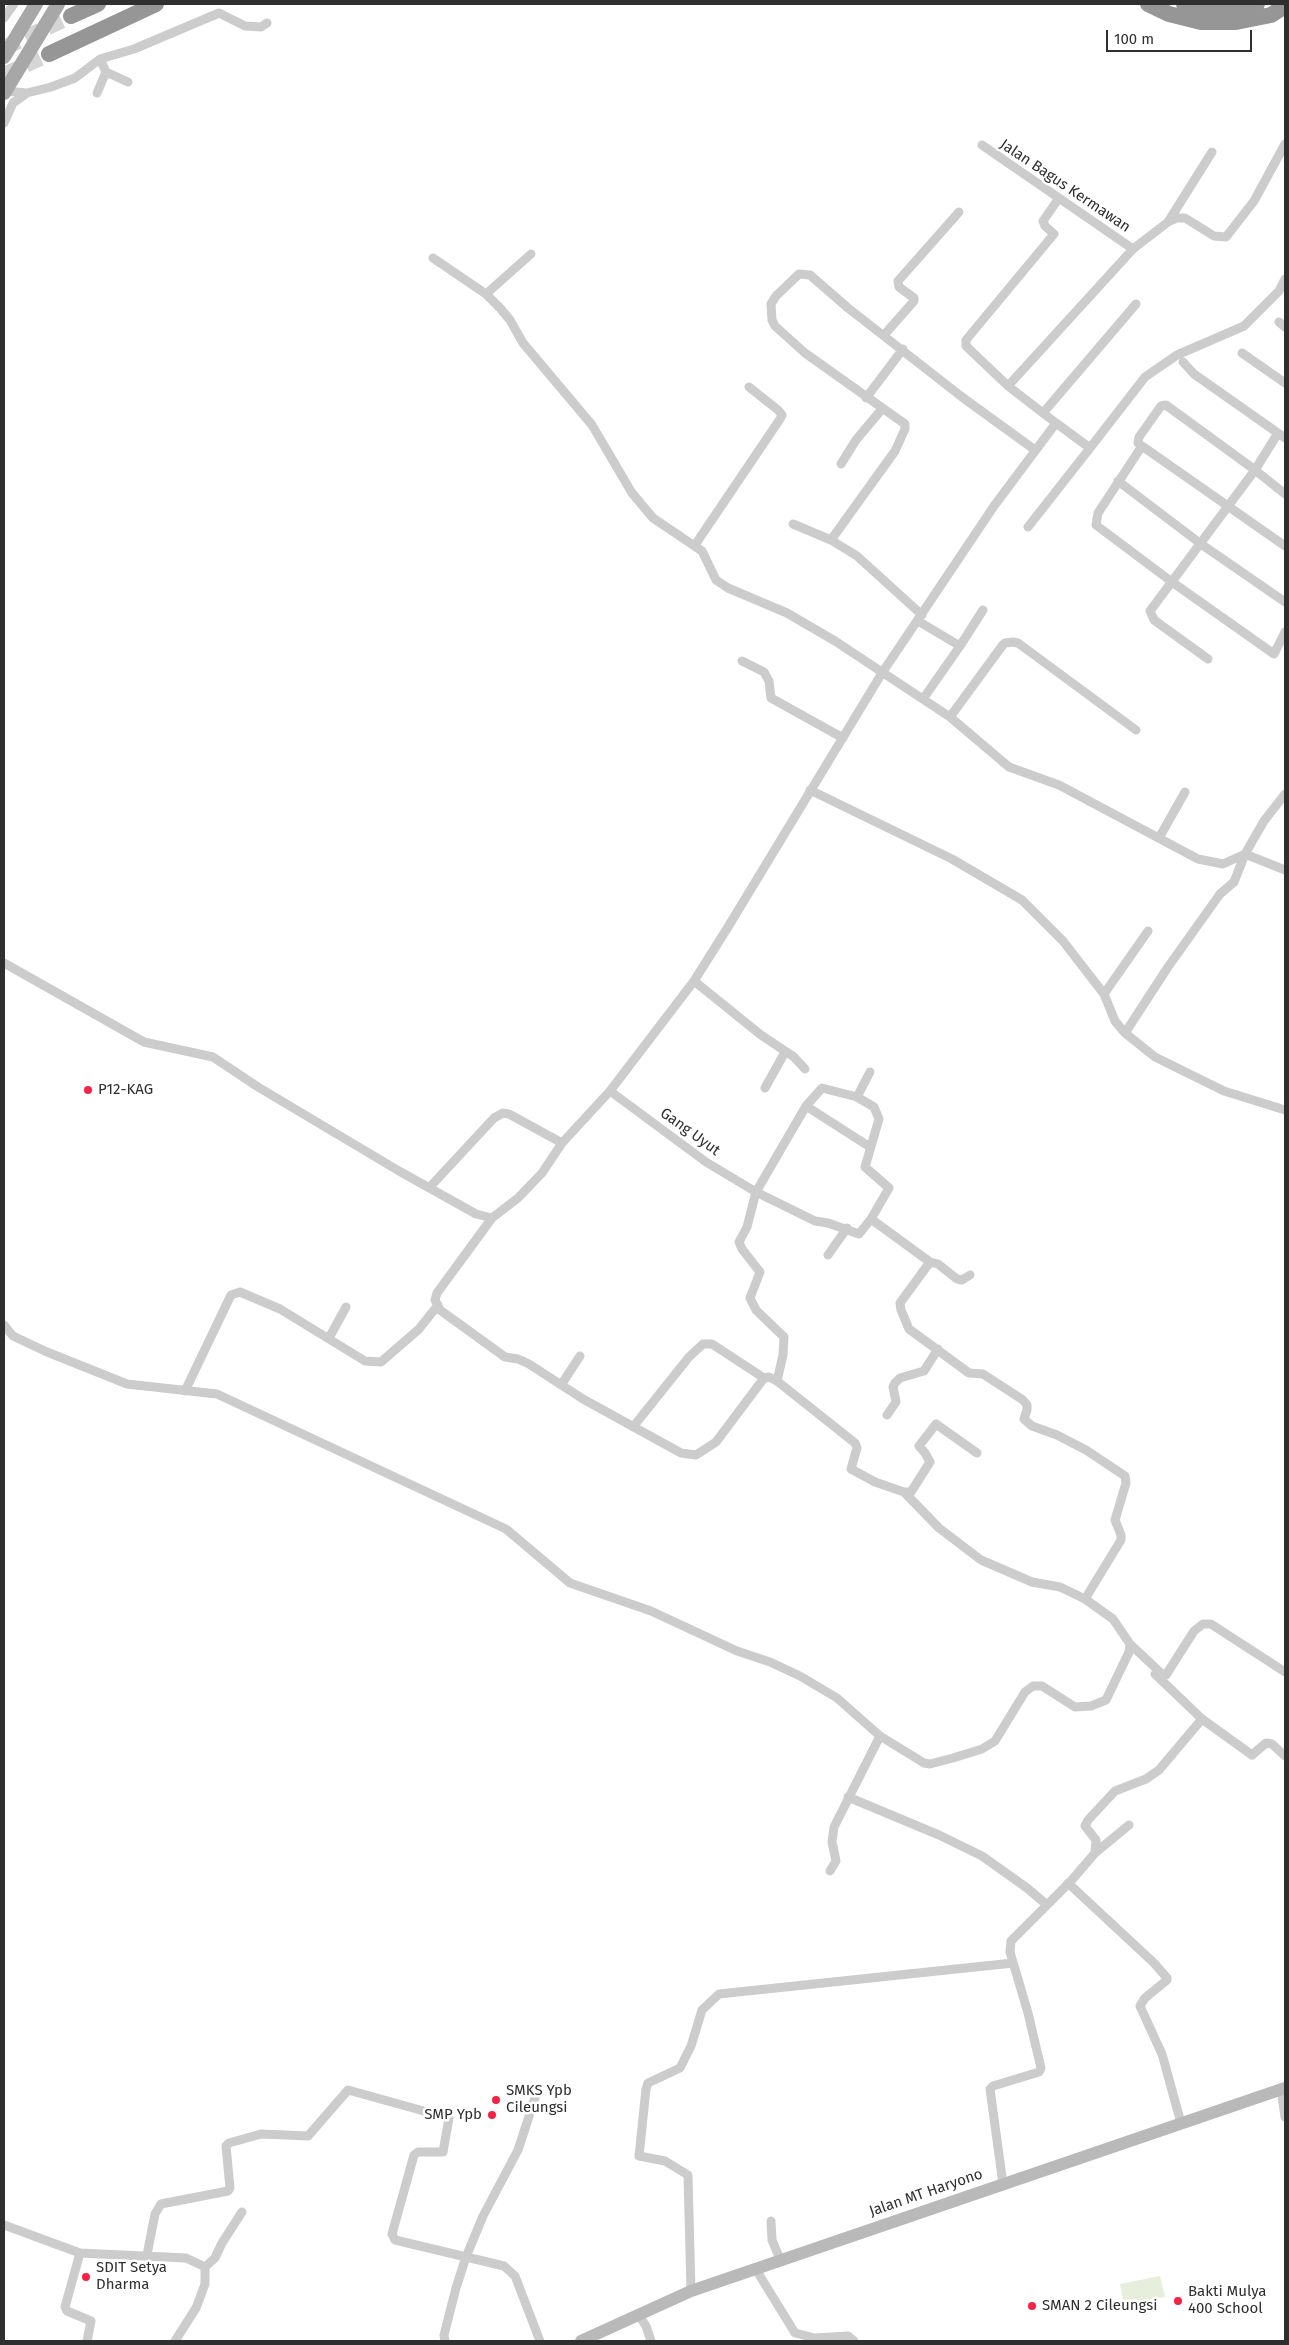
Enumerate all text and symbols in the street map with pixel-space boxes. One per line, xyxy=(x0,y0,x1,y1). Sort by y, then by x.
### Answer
scale bar xyxy=(1109,20,1255,52)
text: 100 m xyxy=(1114,30,1154,48)
street label: Jalan Bagus Kermawan xyxy=(996,136,1134,236)
place label: P12-KAG xyxy=(98,1081,153,1099)
marker: P12-KAG xyxy=(82,1084,94,1096)
street label: Gang Uyut xyxy=(657,1104,723,1160)
place label: SMKS Ypb Cileungsi xyxy=(506,2082,572,2117)
marker: SMKS Ypb Cileungsi xyxy=(490,2094,502,2106)
place label: SMP Ypb xyxy=(424,2106,482,2124)
marker: SMP Ypb xyxy=(486,2109,498,2121)
street label: Jalan MT Haryono xyxy=(867,2165,985,2221)
place label: SDIT Setya Dharma xyxy=(96,2259,167,2294)
marker: SDIT Setya Dharma xyxy=(80,2271,92,2283)
place label: Bakti Mulya 400 School xyxy=(1188,2283,1267,2318)
marker: Bakti Mulya 400 School xyxy=(1172,2295,1184,2307)
place label: SMAN 2 Cileungsi xyxy=(1042,2297,1157,2315)
marker: SMAN 2 Cileungsi xyxy=(1026,2300,1038,2312)

